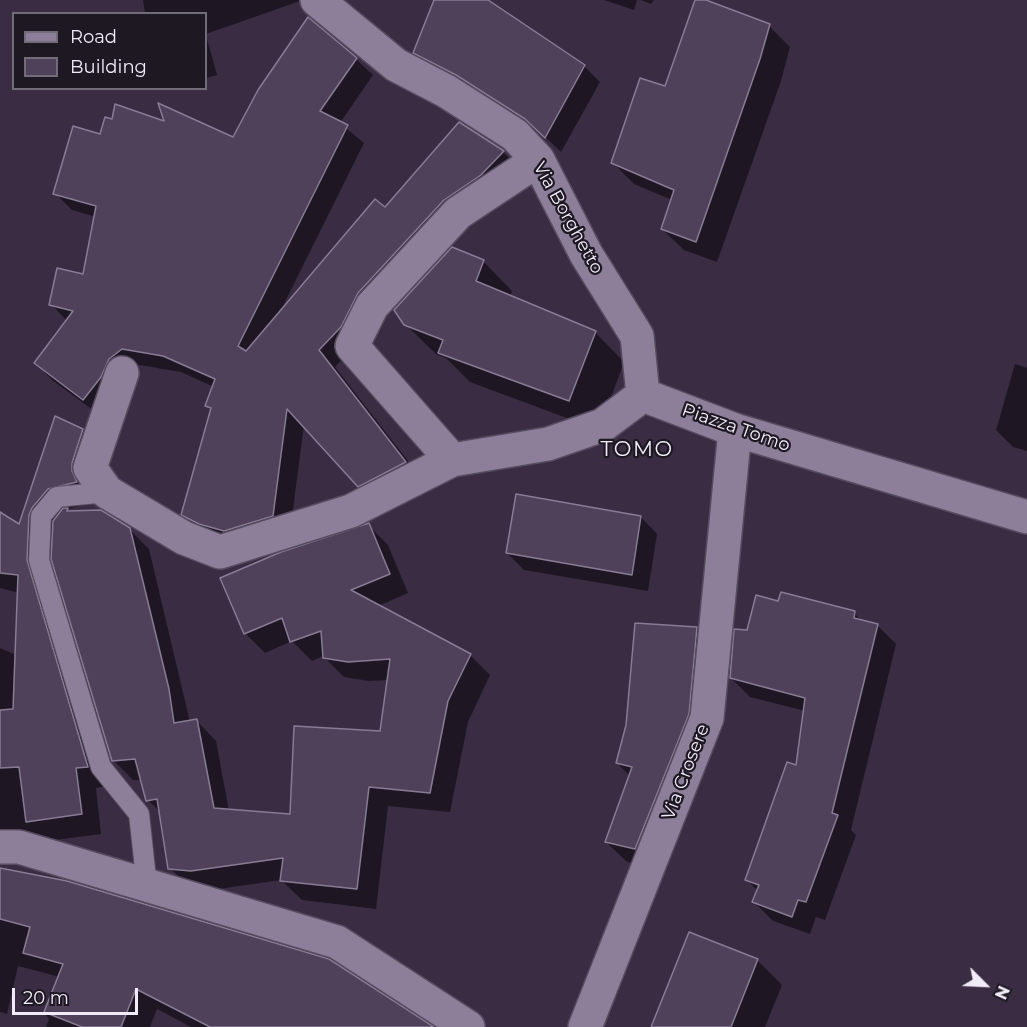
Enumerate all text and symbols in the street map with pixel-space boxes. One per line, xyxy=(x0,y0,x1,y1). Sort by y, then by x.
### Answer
legend xyxy=(12,12,207,90)
text: Road xyxy=(70,26,117,48)
text: Building xyxy=(70,56,147,78)
street label: Via Borghetto xyxy=(528,158,608,278)
street label: Piazza Tomo xyxy=(679,399,793,457)
district label: TOMO xyxy=(600,437,674,463)
street label: Via Crosere xyxy=(658,721,714,823)
north arrow xyxy=(955,955,1015,1015)
scale bar xyxy=(15,976,141,1014)
text: N xyxy=(991,983,1013,1002)
text: 20 m xyxy=(23,987,69,1009)

